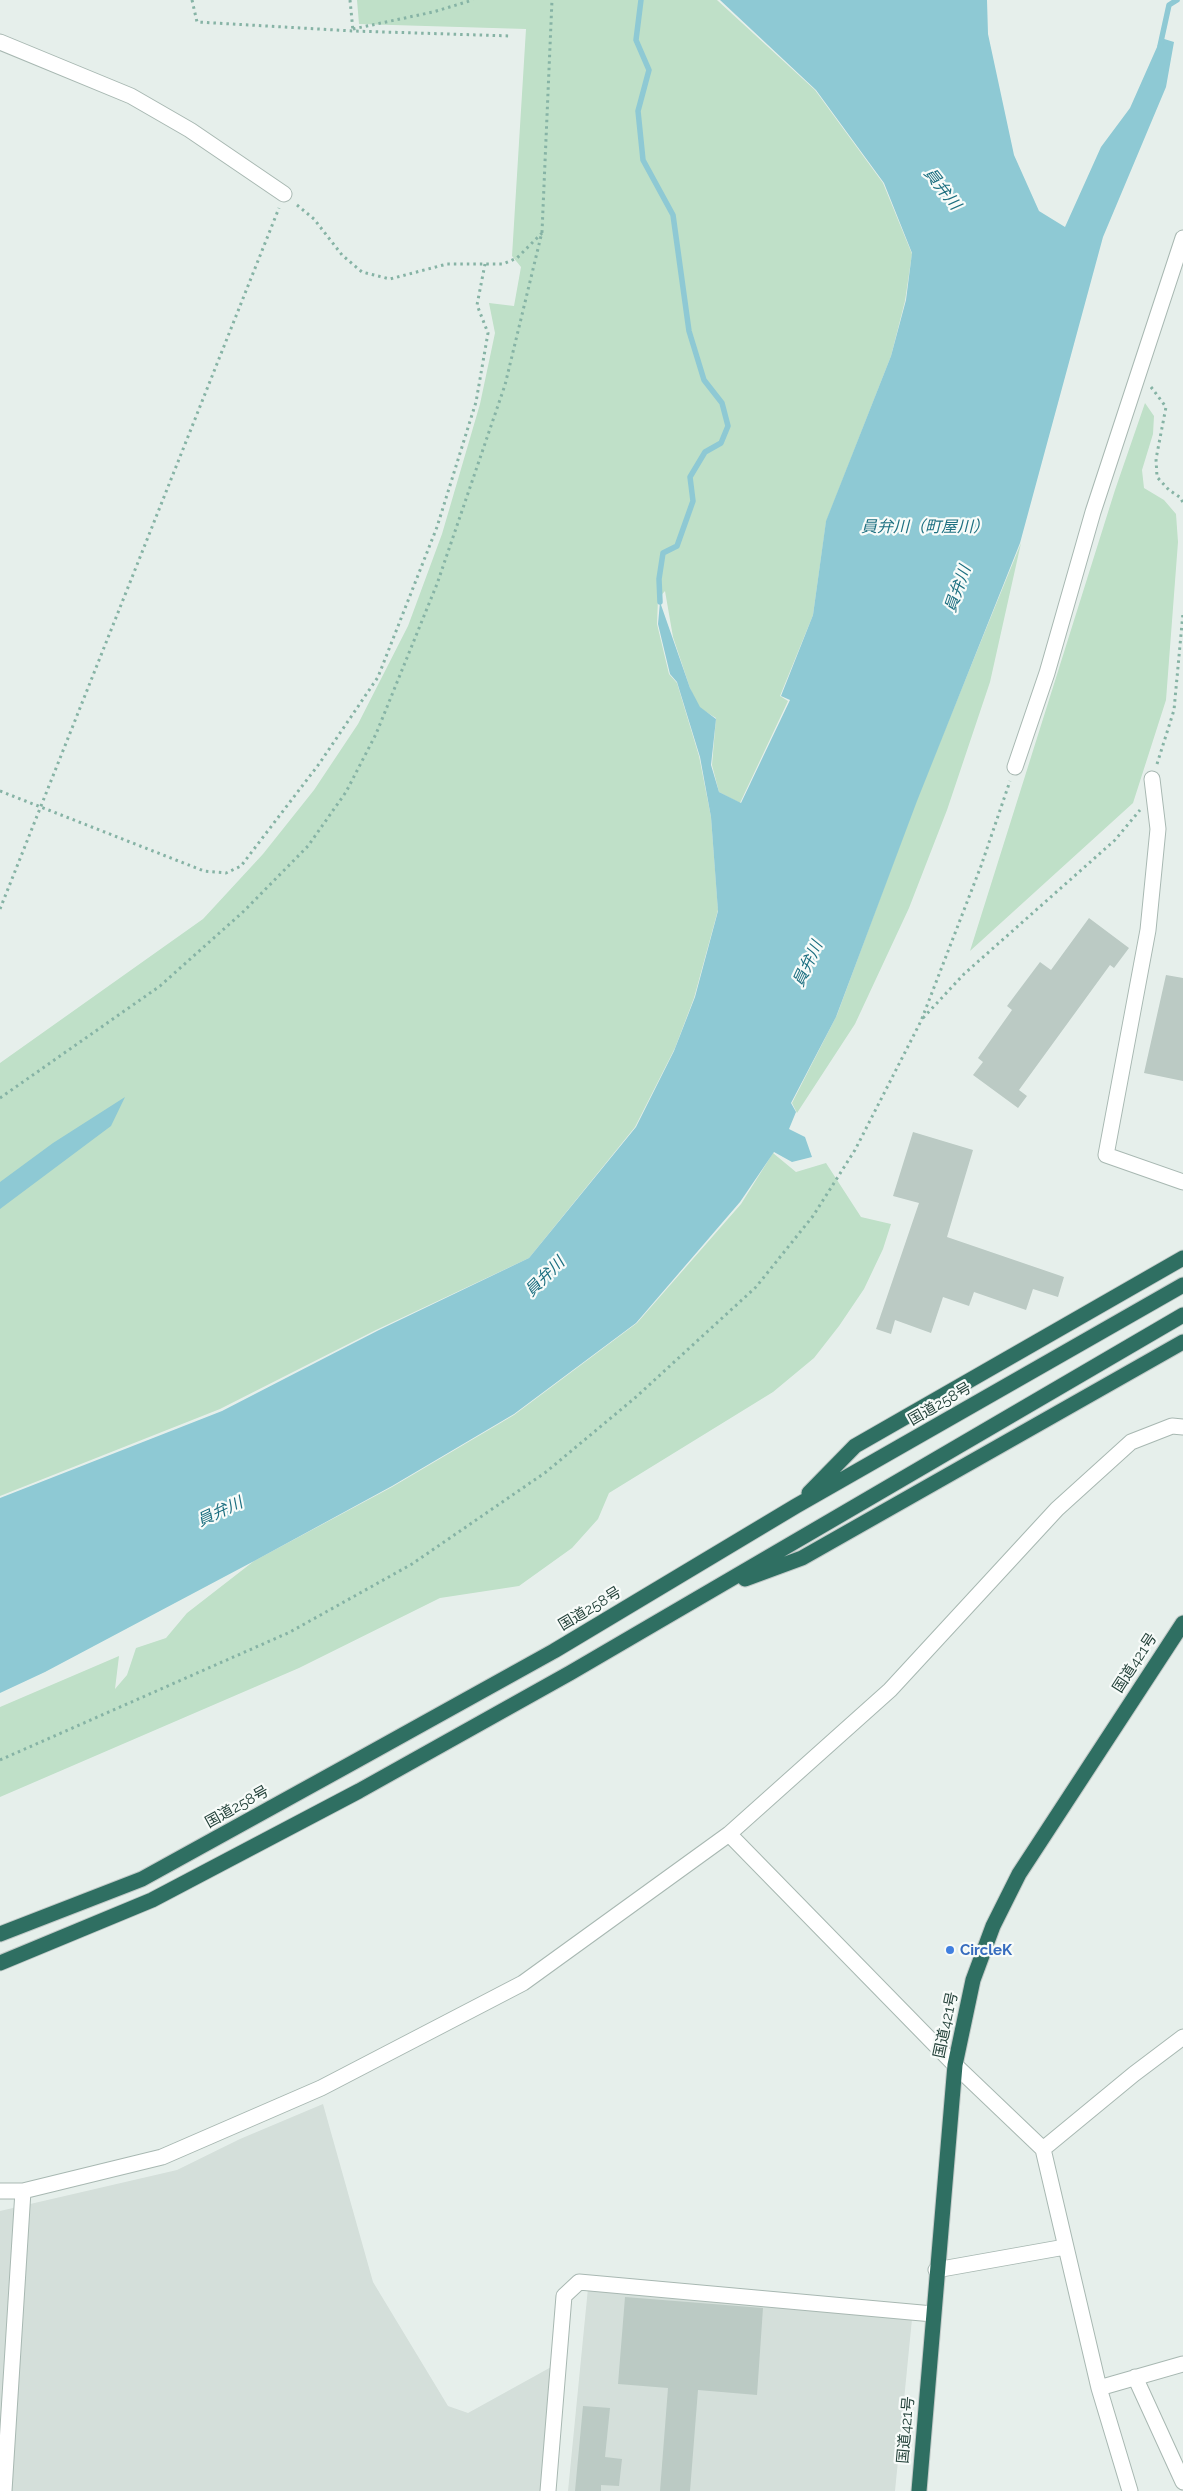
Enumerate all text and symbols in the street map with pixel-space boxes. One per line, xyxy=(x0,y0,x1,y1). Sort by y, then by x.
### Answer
water label: 員弁川 xyxy=(920,164,964,214)
water label: 員弁川（町屋川） xyxy=(861,517,989,537)
water label: 員弁川 xyxy=(941,563,975,615)
water label: 員弁川 xyxy=(789,938,827,990)
water label: 員弁川 xyxy=(521,1253,569,1301)
street label: 国道258号 xyxy=(905,1379,975,1429)
water label: 員弁川 xyxy=(194,1493,246,1531)
street label: 国道258号 xyxy=(555,1583,625,1635)
street label: 国道421号 xyxy=(1109,1630,1161,1696)
street label: 国道258号 xyxy=(202,1782,272,1832)
place label: CircleK xyxy=(960,1941,1012,1959)
marker: CircleK xyxy=(944,1944,956,1956)
street label: 国道421号 xyxy=(930,1990,962,2060)
street label: 国道421号 xyxy=(894,2396,918,2464)

